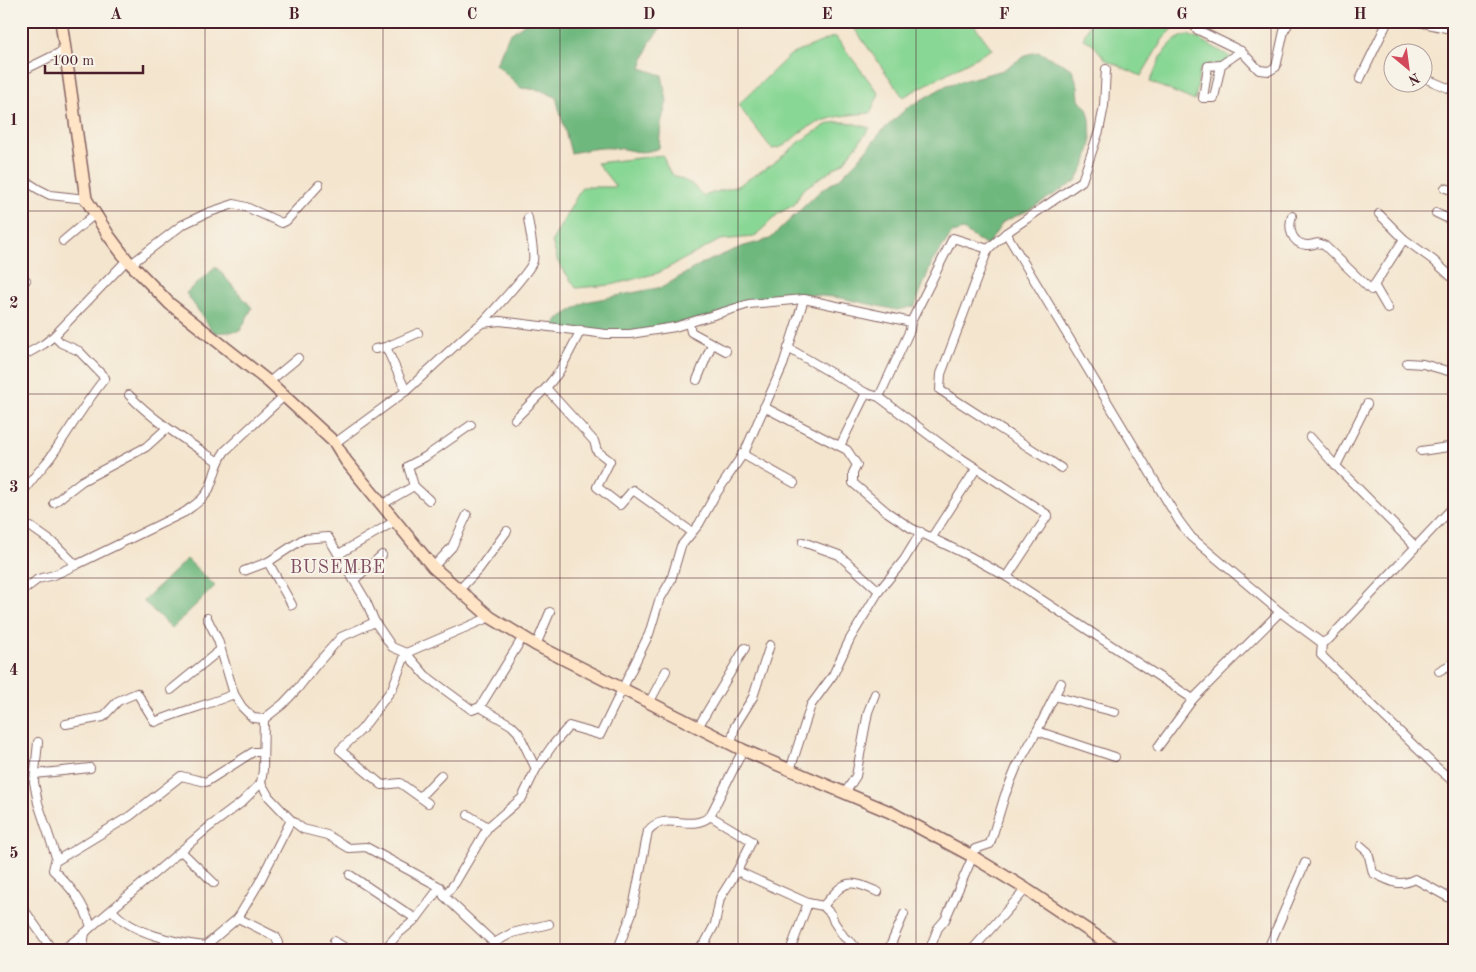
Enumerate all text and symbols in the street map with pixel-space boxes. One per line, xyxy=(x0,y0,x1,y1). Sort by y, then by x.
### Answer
text: A xyxy=(110,7,122,23)
text: B xyxy=(288,7,300,23)
text: C xyxy=(467,7,477,23)
text: D xyxy=(643,7,655,23)
text: E xyxy=(821,7,833,23)
text: F xyxy=(999,7,1010,23)
text: G xyxy=(1176,7,1188,23)
text: H xyxy=(1353,7,1367,23)
scale bar xyxy=(45,42,142,74)
north arrow xyxy=(1384,42,1434,92)
text: 100 m xyxy=(52,54,94,69)
text: N xyxy=(1405,70,1422,87)
text: 1 xyxy=(9,113,19,129)
text: 2 xyxy=(9,296,19,312)
text: 3 xyxy=(9,480,19,496)
district label: BUSEMBE xyxy=(290,559,386,577)
text: 4 xyxy=(9,663,19,679)
text: 5 xyxy=(9,846,19,862)

